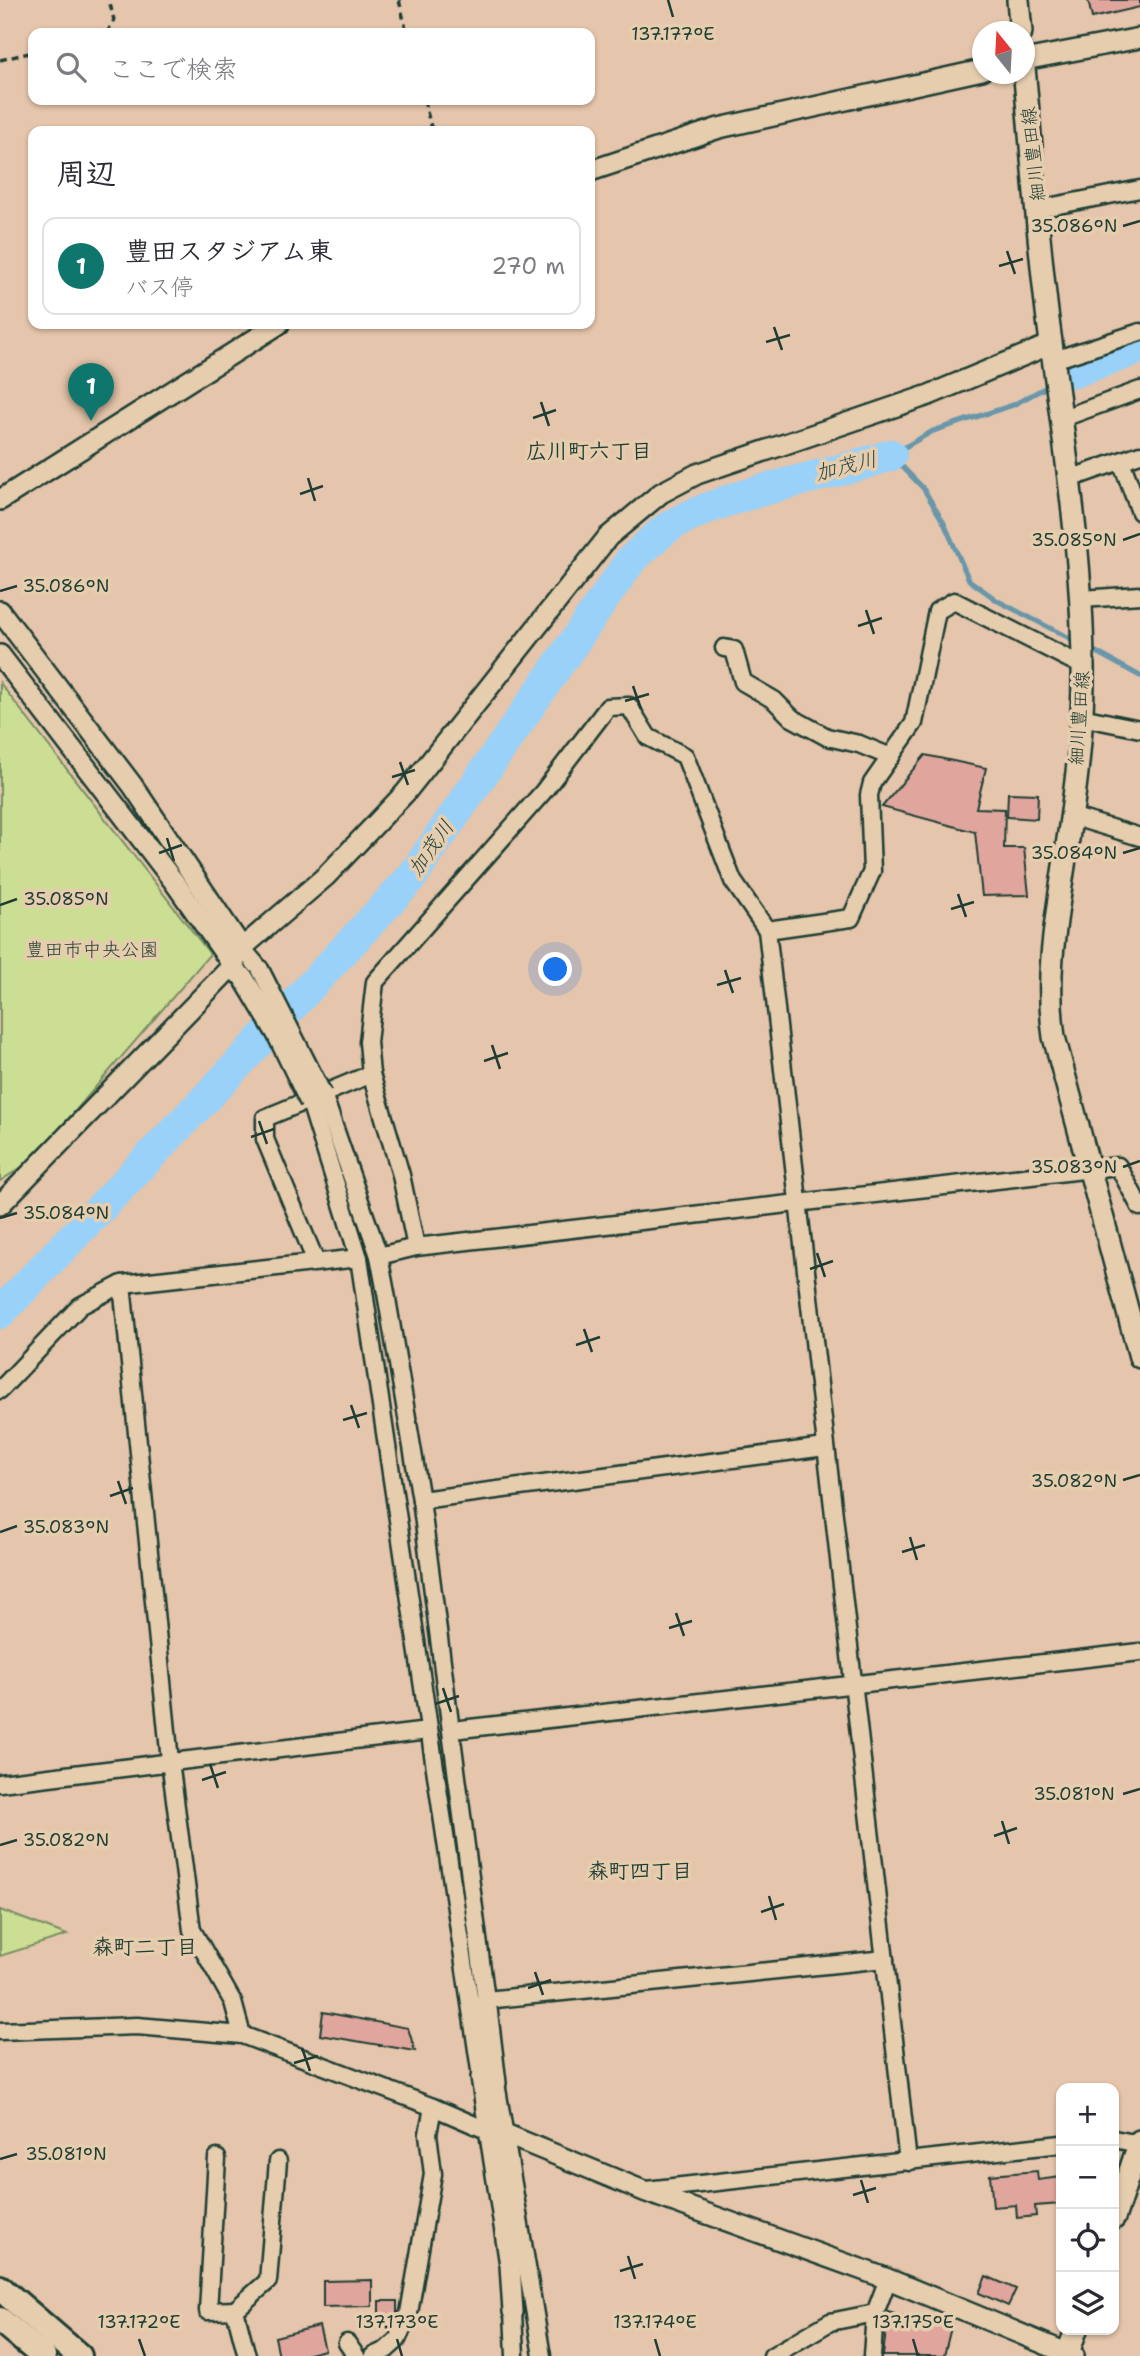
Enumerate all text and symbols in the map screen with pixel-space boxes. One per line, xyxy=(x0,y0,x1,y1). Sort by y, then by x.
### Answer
north arrow xyxy=(972,21,1035,84)
text: 137.177°E xyxy=(631,22,715,46)
search box xyxy=(28,28,595,105)
icon: search xyxy=(52,48,90,86)
text: ここで検索 xyxy=(108,51,238,86)
street label: 細川豊田線 xyxy=(1016,105,1050,203)
text: 周辺 xyxy=(56,153,116,194)
text: 35.086°N xyxy=(1031,214,1117,238)
text: 豊田スタジアム東 xyxy=(125,233,333,268)
text: 1 xyxy=(76,251,86,281)
text: 270 m xyxy=(491,251,565,281)
text: バス停 xyxy=(125,272,194,302)
pin: 1 xyxy=(68,363,114,421)
district label: 広川町六丁目 xyxy=(526,437,652,465)
water label: 加茂川 xyxy=(812,445,880,487)
text: 35.085°N xyxy=(1031,528,1117,552)
text: 35.086°N xyxy=(23,574,109,598)
street label: 細川豊田線 xyxy=(1063,670,1095,766)
water label: 加茂川 xyxy=(401,814,461,882)
text: 35.084°N xyxy=(1031,841,1117,865)
text: 35.085°N xyxy=(23,887,109,911)
park label: 豊田市中央公園 xyxy=(25,937,159,962)
your location xyxy=(538,952,572,986)
text: 35.083°N xyxy=(1031,1155,1117,1179)
text: 35.084°N xyxy=(23,1201,109,1225)
text: 35.082°N xyxy=(1031,1469,1117,1493)
text: 35.083°N xyxy=(23,1515,109,1539)
text: 35.081°N xyxy=(1033,1782,1115,1806)
text: 35.082°N xyxy=(23,1828,109,1852)
district label: 森町四丁目 xyxy=(588,1857,693,1885)
district label: 森町二丁目 xyxy=(93,1933,198,1961)
map controls xyxy=(1056,2083,1119,2335)
button: + xyxy=(1056,2083,1119,2146)
text: 35.081°N xyxy=(25,2142,107,2166)
button: − xyxy=(1056,2146,1119,2209)
button: locate xyxy=(1056,2209,1119,2272)
button: layers xyxy=(1056,2272,1119,2335)
text: 137.172°E xyxy=(98,2310,180,2334)
text: 137.173°E xyxy=(355,2310,439,2334)
text: 137.174°E xyxy=(613,2310,697,2334)
text: 137.175°E xyxy=(872,2310,954,2334)

